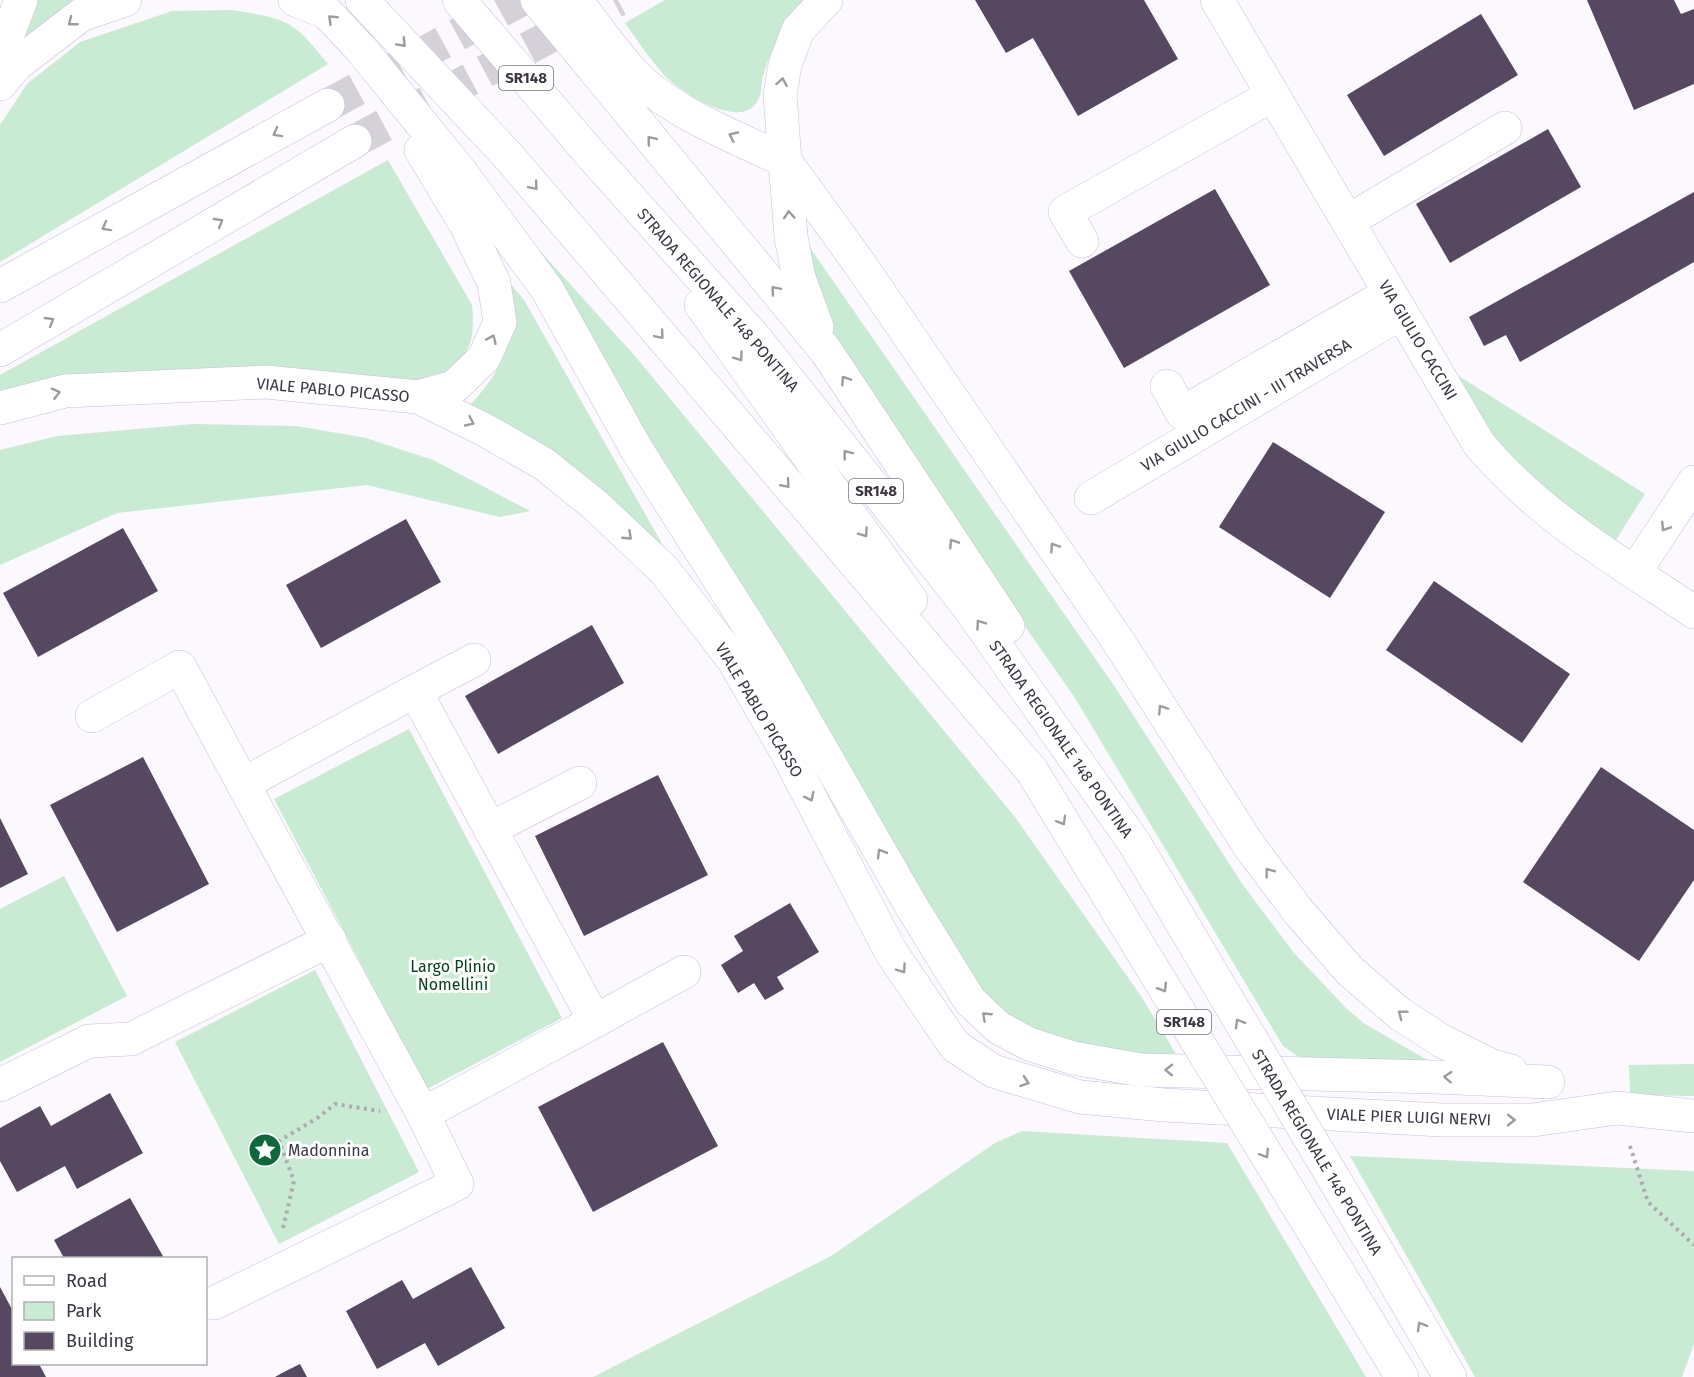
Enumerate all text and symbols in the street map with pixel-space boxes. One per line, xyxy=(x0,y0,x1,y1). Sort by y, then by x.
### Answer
one-way arrow xyxy=(67,15,78,26)
one-way arrow xyxy=(328,15,338,26)
one-way arrow xyxy=(395,36,406,46)
road number: SR148 xyxy=(499,66,553,90)
one-way arrow xyxy=(776,77,788,87)
one-way arrow xyxy=(273,126,283,137)
one-way arrow xyxy=(728,131,739,143)
one-way arrow xyxy=(647,136,658,147)
one-way arrow xyxy=(527,179,538,190)
street label: STRADA REGIONALE 148 PONTINA xyxy=(633,204,803,396)
one-way arrow xyxy=(783,210,796,219)
one-way arrow xyxy=(212,217,223,229)
one-way arrow xyxy=(102,220,112,231)
street label: VIA GIULIO CACCINI xyxy=(1375,277,1461,403)
one-way arrow xyxy=(772,286,783,297)
one-way arrow xyxy=(44,316,54,328)
one-way arrow xyxy=(652,328,663,339)
one-way arrow xyxy=(485,334,497,345)
street label: VIA GIULIO CACCINI - III TRAVERSA xyxy=(1138,334,1355,475)
one-way arrow xyxy=(732,351,743,362)
street label: VIALE PABLO PICASSO xyxy=(256,374,410,406)
one-way arrow xyxy=(841,376,852,387)
one-way arrow xyxy=(51,388,61,401)
one-way arrow xyxy=(464,415,475,427)
one-way arrow xyxy=(844,450,855,461)
one-way arrow xyxy=(779,477,790,488)
road number: SR148 xyxy=(849,479,903,503)
one-way arrow xyxy=(1660,521,1672,531)
one-way arrow xyxy=(857,527,868,538)
one-way arrow xyxy=(620,528,631,539)
one-way arrow xyxy=(949,538,960,549)
one-way arrow xyxy=(1050,543,1061,554)
one-way arrow xyxy=(976,620,987,631)
street label: STRADA REGIONALE 148 PONTINA xyxy=(985,637,1137,842)
street label: VIALE PABLO PICASSO xyxy=(711,639,807,781)
one-way arrow xyxy=(1157,705,1169,715)
one-way arrow xyxy=(803,791,814,802)
one-way arrow xyxy=(1055,815,1067,825)
one-way arrow xyxy=(877,849,888,859)
one-way arrow xyxy=(1265,868,1276,879)
park label: Largo Plinio Nomellini xyxy=(410,957,496,994)
one-way arrow xyxy=(895,962,906,973)
one-way arrow xyxy=(1156,982,1168,992)
road number: SR148 xyxy=(1157,1010,1211,1034)
one-way arrow xyxy=(1397,1010,1408,1021)
one-way arrow xyxy=(982,1012,993,1023)
one-way arrow xyxy=(1235,1019,1247,1029)
street label: STRADA REGIONALE 148 PONTINA xyxy=(1248,1046,1387,1259)
one-way arrow xyxy=(1165,1064,1174,1076)
one-way arrow xyxy=(1444,1071,1453,1084)
one-way arrow xyxy=(1019,1075,1030,1088)
street label: VIALE PIER LUIGI NERVI xyxy=(1326,1105,1492,1129)
one-way arrow xyxy=(1507,1114,1516,1126)
place icon: Madonnina xyxy=(247,1132,283,1168)
place label: Madonnina xyxy=(288,1141,369,1160)
one-way arrow xyxy=(1258,1148,1270,1158)
legend xyxy=(12,1257,207,1365)
text: Road xyxy=(66,1270,108,1292)
text: Park xyxy=(66,1300,102,1322)
one-way arrow xyxy=(1417,1322,1428,1333)
text: Building xyxy=(66,1330,134,1352)

